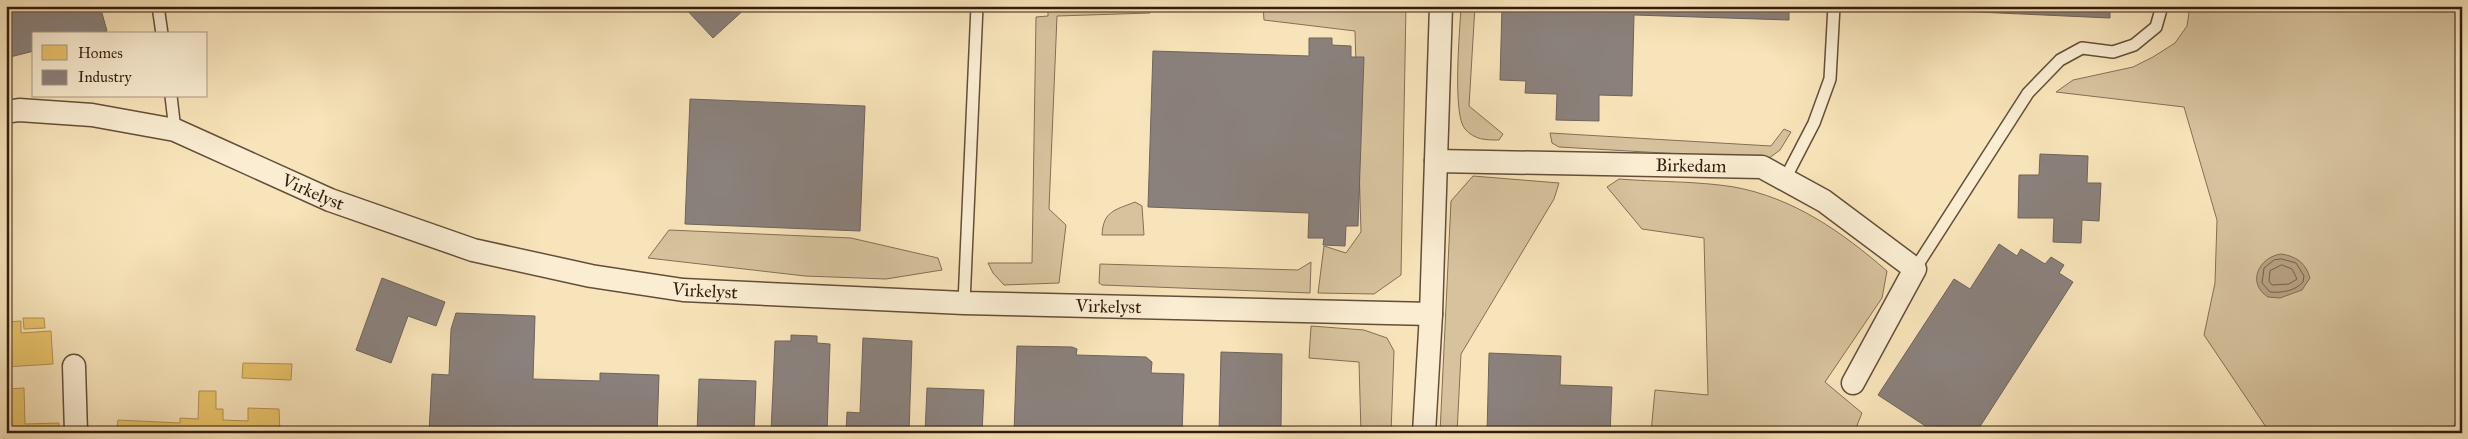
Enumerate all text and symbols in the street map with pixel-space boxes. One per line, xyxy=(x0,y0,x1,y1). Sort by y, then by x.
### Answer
legend xyxy=(32,32,208,98)
text: Homes xyxy=(78,44,123,62)
text: Industry xyxy=(78,68,132,86)
street label: Birkedam xyxy=(1655,154,1727,177)
street label: Virkelyst xyxy=(277,168,348,215)
street label: Virkelyst xyxy=(669,277,739,304)
street label: Virkelyst xyxy=(1074,295,1142,318)

